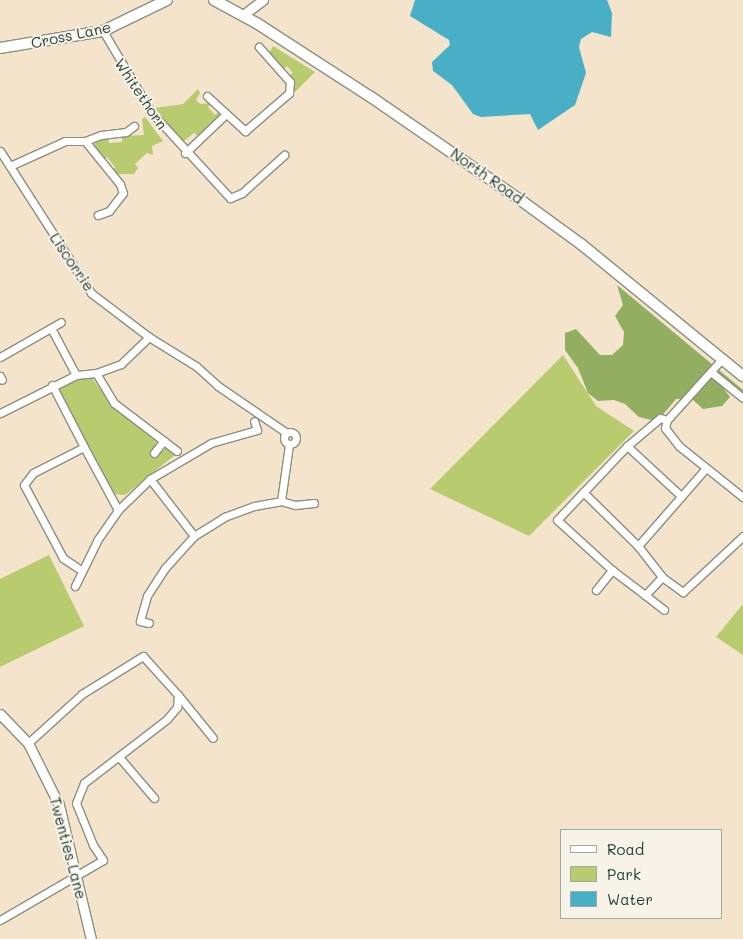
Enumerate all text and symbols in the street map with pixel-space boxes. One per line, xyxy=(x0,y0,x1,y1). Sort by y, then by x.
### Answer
street label: Cross Lane xyxy=(29,18,113,52)
street label: Whitethorn xyxy=(111,55,171,133)
street label: North Road xyxy=(447,144,527,208)
street label: Liscorrie xyxy=(46,229,98,295)
street label: Twenties Lane xyxy=(46,795,90,901)
legend xyxy=(560,829,723,919)
text: Road xyxy=(607,839,644,859)
text: Park xyxy=(607,864,641,884)
text: Water xyxy=(607,889,653,909)

